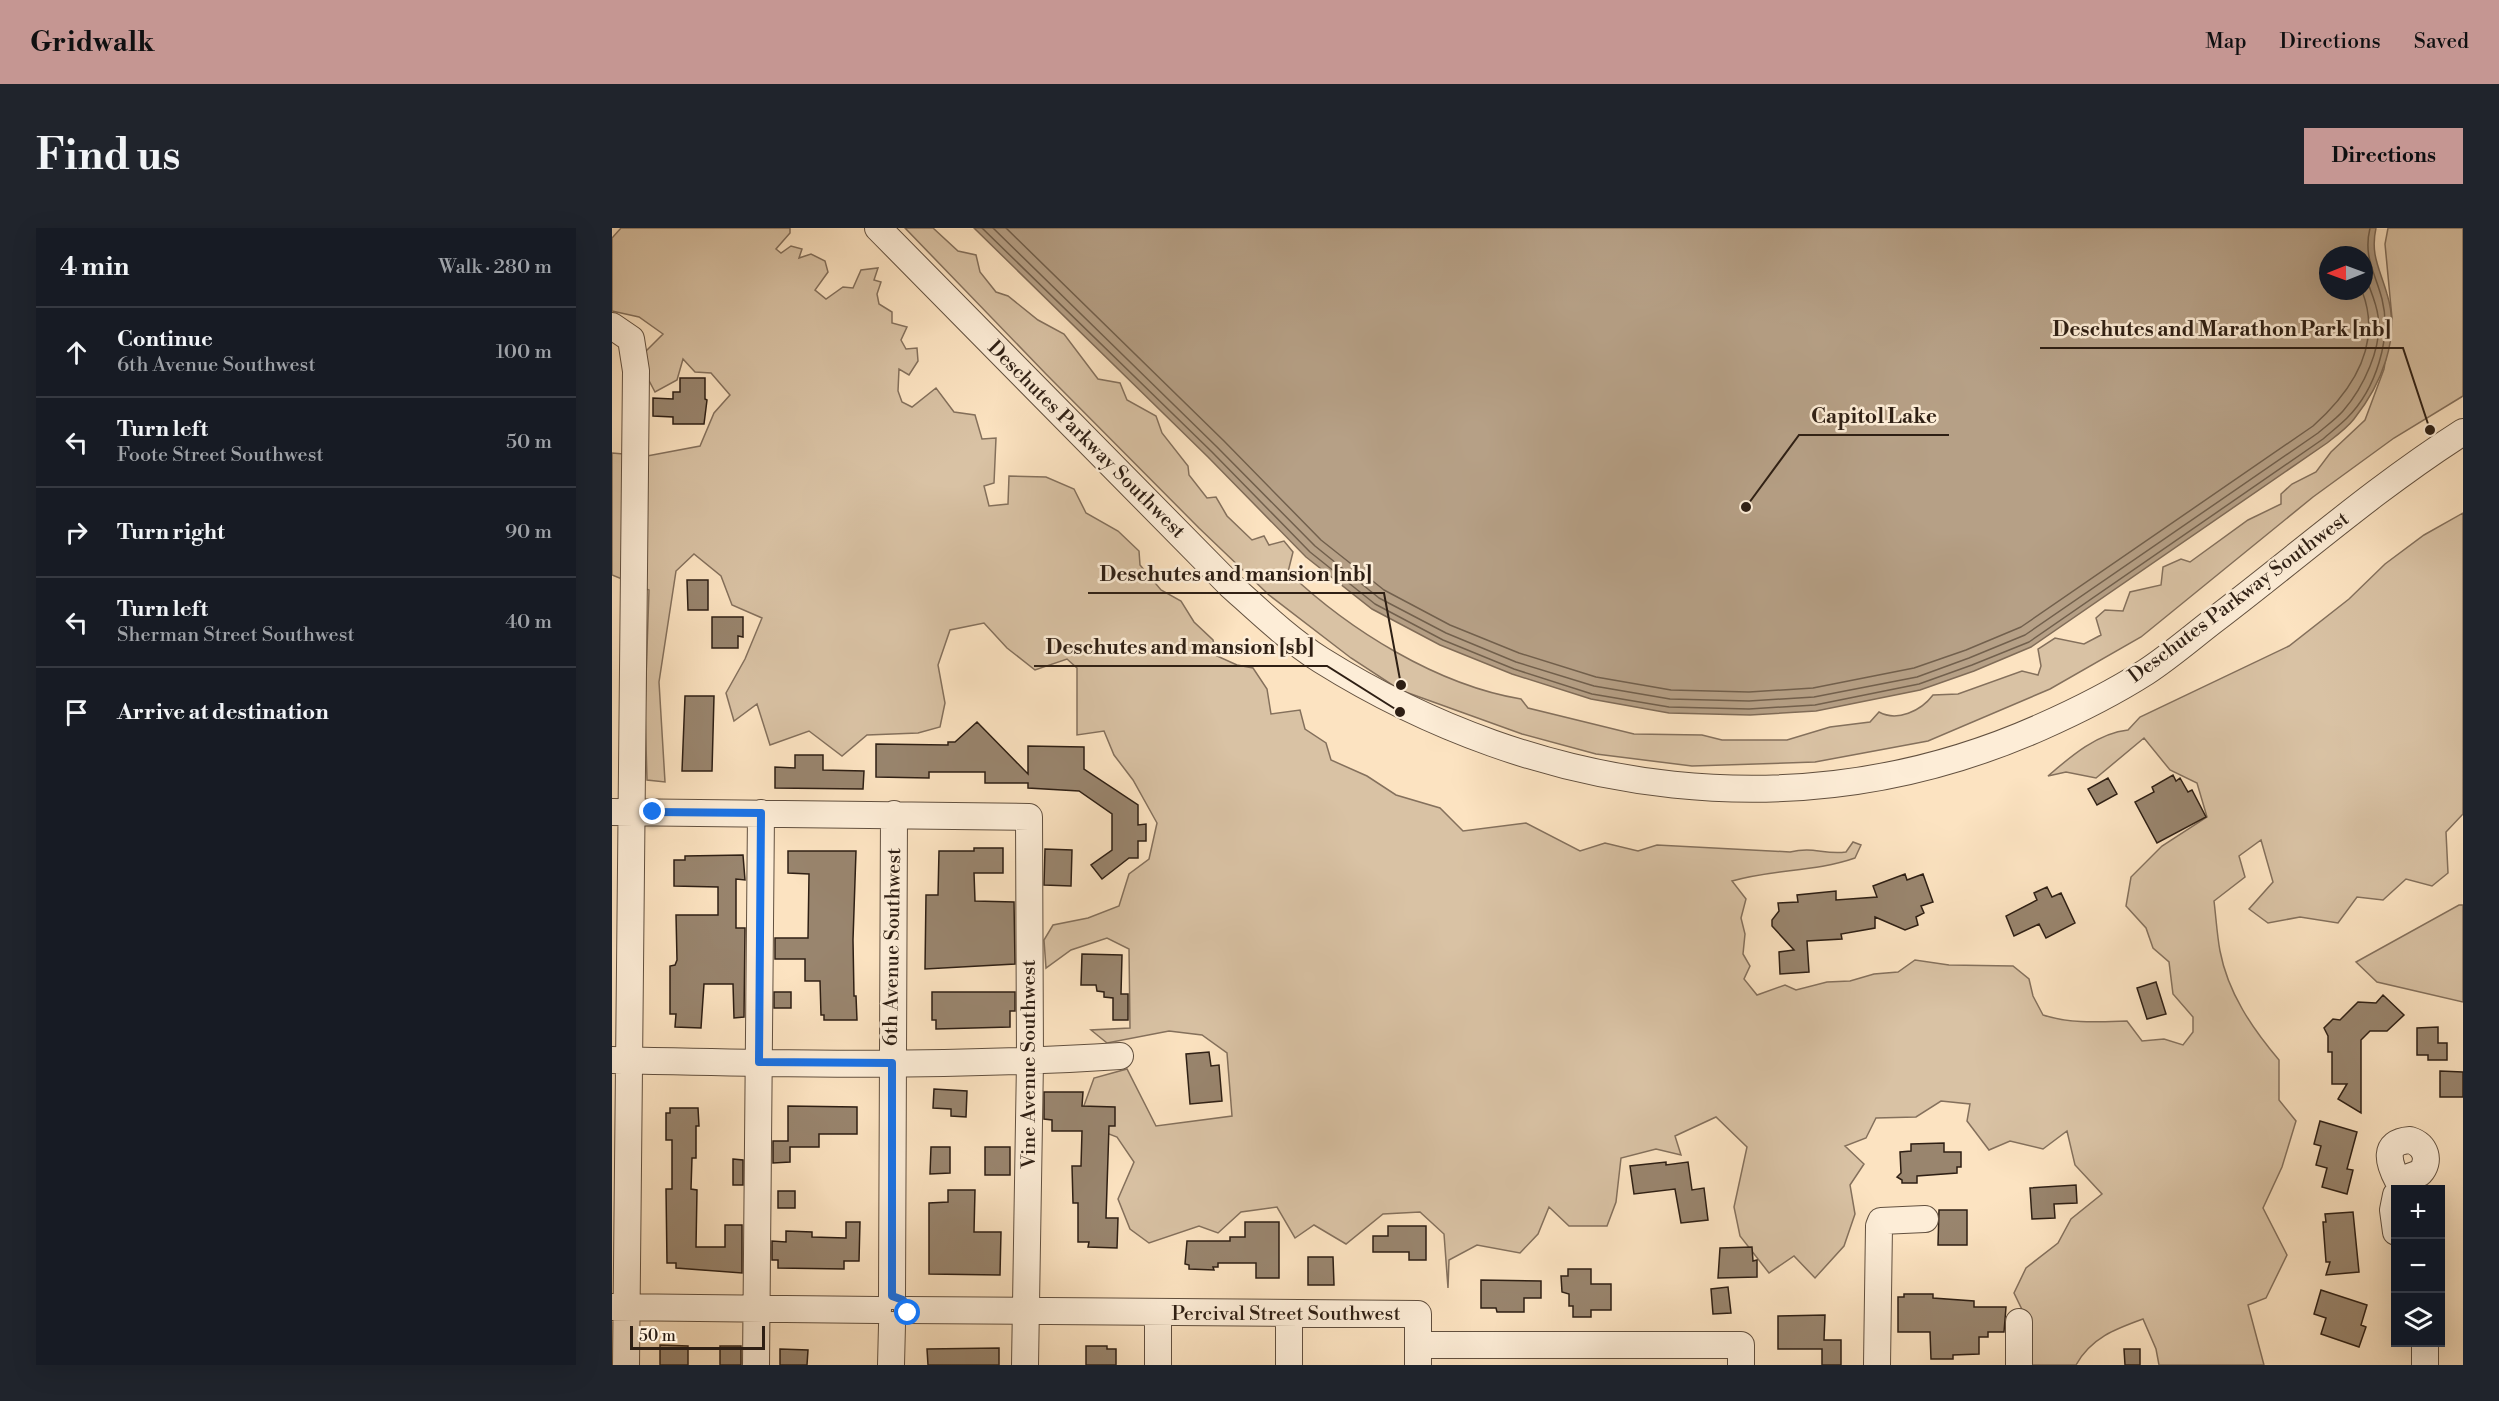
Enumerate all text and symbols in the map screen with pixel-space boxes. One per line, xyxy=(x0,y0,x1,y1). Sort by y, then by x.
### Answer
text: Gridwalk xyxy=(30,25,154,60)
text: Map xyxy=(2205,29,2247,55)
text: Directions xyxy=(2280,29,2381,55)
text: Saved xyxy=(2414,29,2469,55)
button: Directions xyxy=(2304,128,2463,184)
text: Find us xyxy=(36,130,180,183)
north arrow xyxy=(2319,246,2373,300)
text: 4 min xyxy=(60,251,130,283)
text: Walk · 280 m xyxy=(439,255,552,280)
callout: Deschutes and Marathon Park [nb] xyxy=(2040,309,2403,348)
text: Deschutes and Marathon Park [nb] xyxy=(2052,317,2392,343)
text: Continue xyxy=(117,326,213,353)
icon: ahead xyxy=(60,336,93,369)
street label: Deschutes Parkway Southwest xyxy=(982,336,1190,544)
text: 100 m xyxy=(496,340,552,365)
text: 6th Avenue Southwest xyxy=(117,353,316,378)
callout: Capitol Lake xyxy=(1799,396,1949,435)
text: Capitol Lake xyxy=(1811,404,1937,430)
text: Turn left xyxy=(117,416,208,443)
icon: left xyxy=(60,426,93,459)
text: 50 m xyxy=(506,430,552,455)
text: Foote Street Southwest xyxy=(117,443,324,468)
street label: Deschutes Parkway Southwest xyxy=(2124,507,2354,689)
icon: right xyxy=(60,516,93,549)
text: Turn right xyxy=(117,519,225,546)
text: 90 m xyxy=(505,520,552,545)
callout: Deschutes and mansion [nb] xyxy=(1088,554,1384,593)
text: Deschutes and mansion [nb] xyxy=(1100,562,1372,588)
text: Turn left xyxy=(117,596,208,623)
icon: left xyxy=(60,606,93,639)
text: 40 m xyxy=(505,610,552,635)
text: Sherman Street Southwest xyxy=(117,623,355,648)
callout: Deschutes and mansion [sb] xyxy=(1034,627,1327,666)
text: Deschutes and mansion [sb] xyxy=(1046,635,1314,661)
icon: arrive xyxy=(60,696,93,729)
text: Arrive at destination xyxy=(117,699,329,726)
route end xyxy=(639,798,665,824)
street label: 6th Avenue Southwest xyxy=(879,848,907,1046)
street label: Vine Avenue Southwest xyxy=(1017,960,1042,1169)
map controls xyxy=(2391,1185,2445,1347)
button: + xyxy=(2391,1185,2445,1239)
button: − xyxy=(2391,1239,2445,1293)
button: layers xyxy=(2391,1293,2445,1347)
route start xyxy=(894,1299,920,1325)
street label: Percival Street Southwest xyxy=(1171,1302,1401,1327)
scale bar xyxy=(630,1323,765,1350)
text: 50 m xyxy=(639,1326,676,1346)

